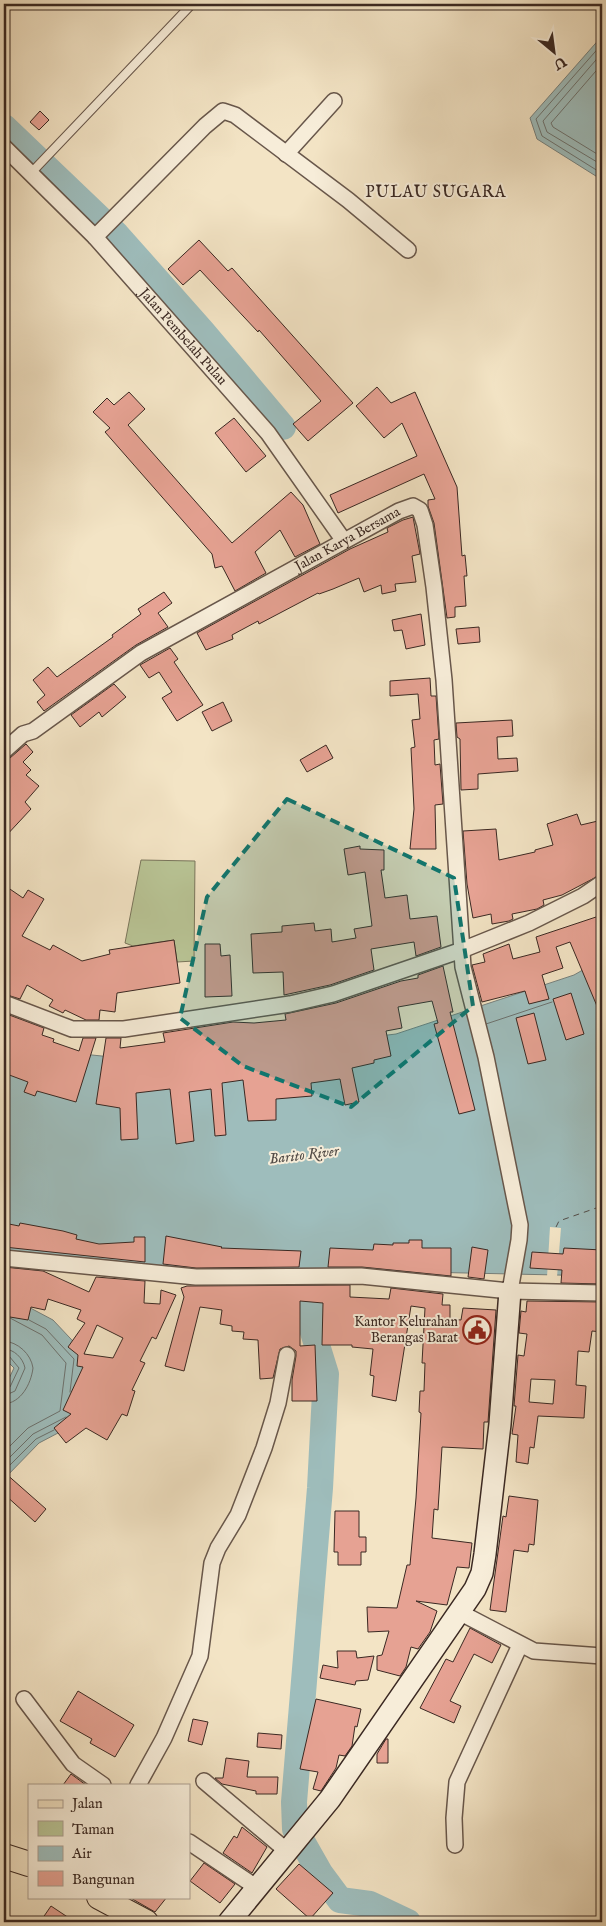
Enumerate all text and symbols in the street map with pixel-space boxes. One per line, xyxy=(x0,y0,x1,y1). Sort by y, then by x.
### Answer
north arrow xyxy=(528,28,578,78)
text: U xyxy=(549,51,570,74)
district label: PULAU SUGARA xyxy=(365,183,507,203)
street label: Jalan Pembelah Pulau xyxy=(134,283,231,389)
street label: Jalan Karya Bersama xyxy=(290,503,404,577)
water label: Barito River xyxy=(268,1141,341,1169)
place label: Kantor Kelurahan Berangas Barat xyxy=(354,1313,459,1347)
public building icon: Kantor Kelurahan Berangas Barat xyxy=(462,1315,492,1345)
legend xyxy=(28,1784,190,1898)
text: Jalan xyxy=(70,1794,103,1813)
text: Taman xyxy=(72,1820,114,1839)
text: Air xyxy=(71,1844,92,1863)
text: Bangunan xyxy=(72,1870,135,1889)

